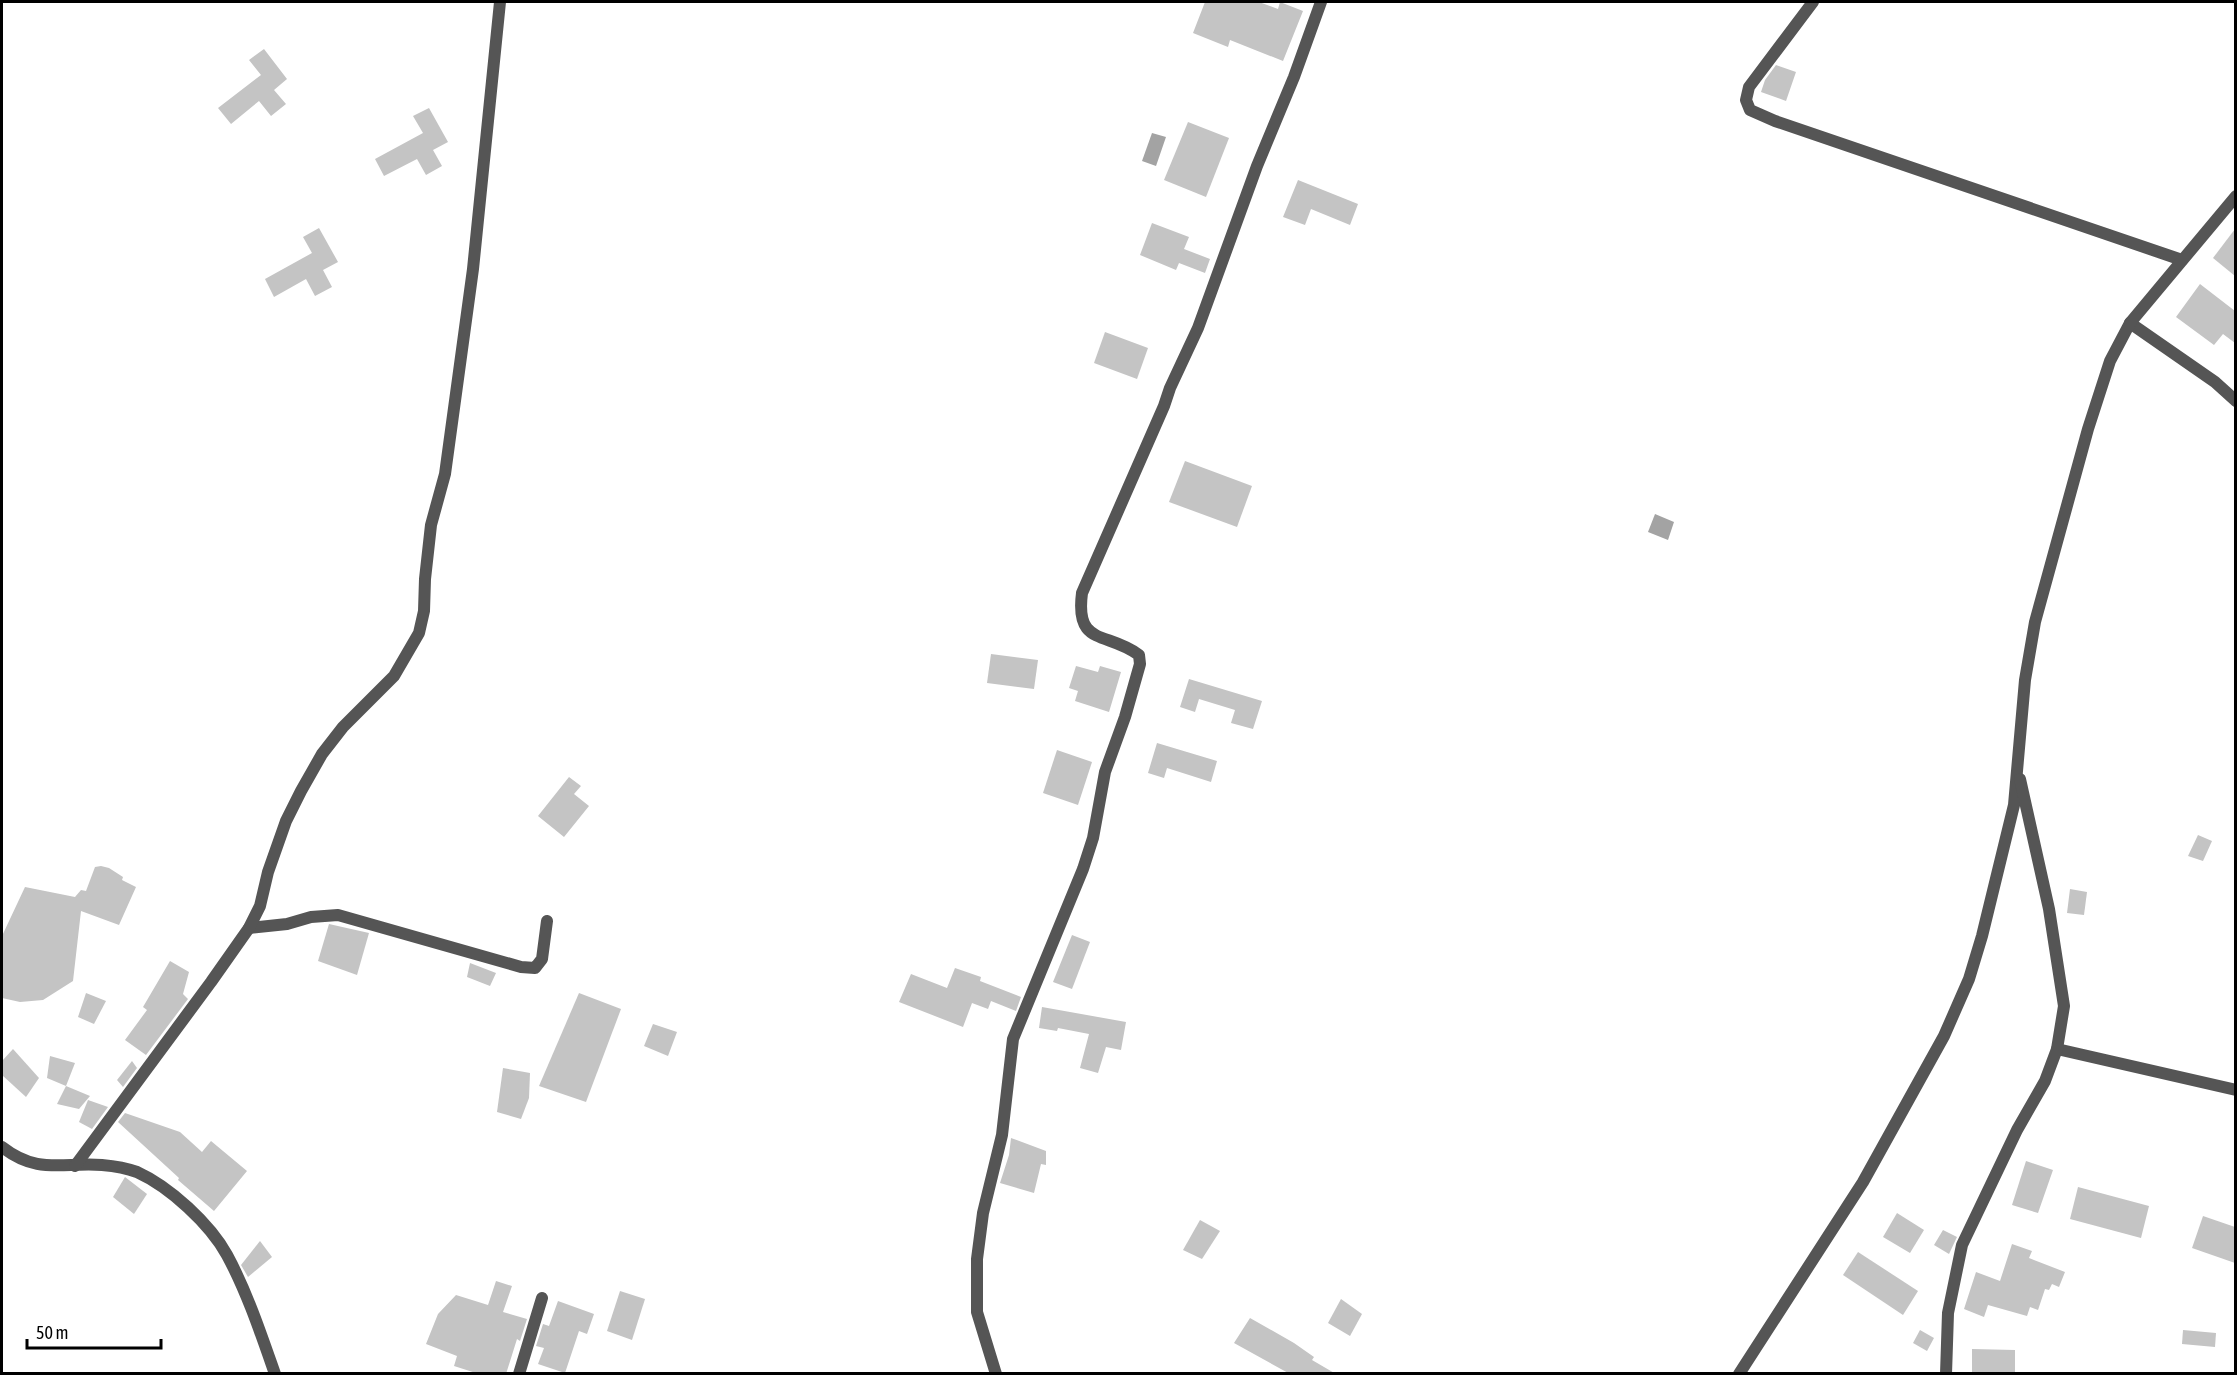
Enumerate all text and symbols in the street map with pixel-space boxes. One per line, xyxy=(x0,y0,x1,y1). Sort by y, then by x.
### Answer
scale bar xyxy=(27,1312,160,1350)
text: 50 m xyxy=(36,1322,68,1343)

